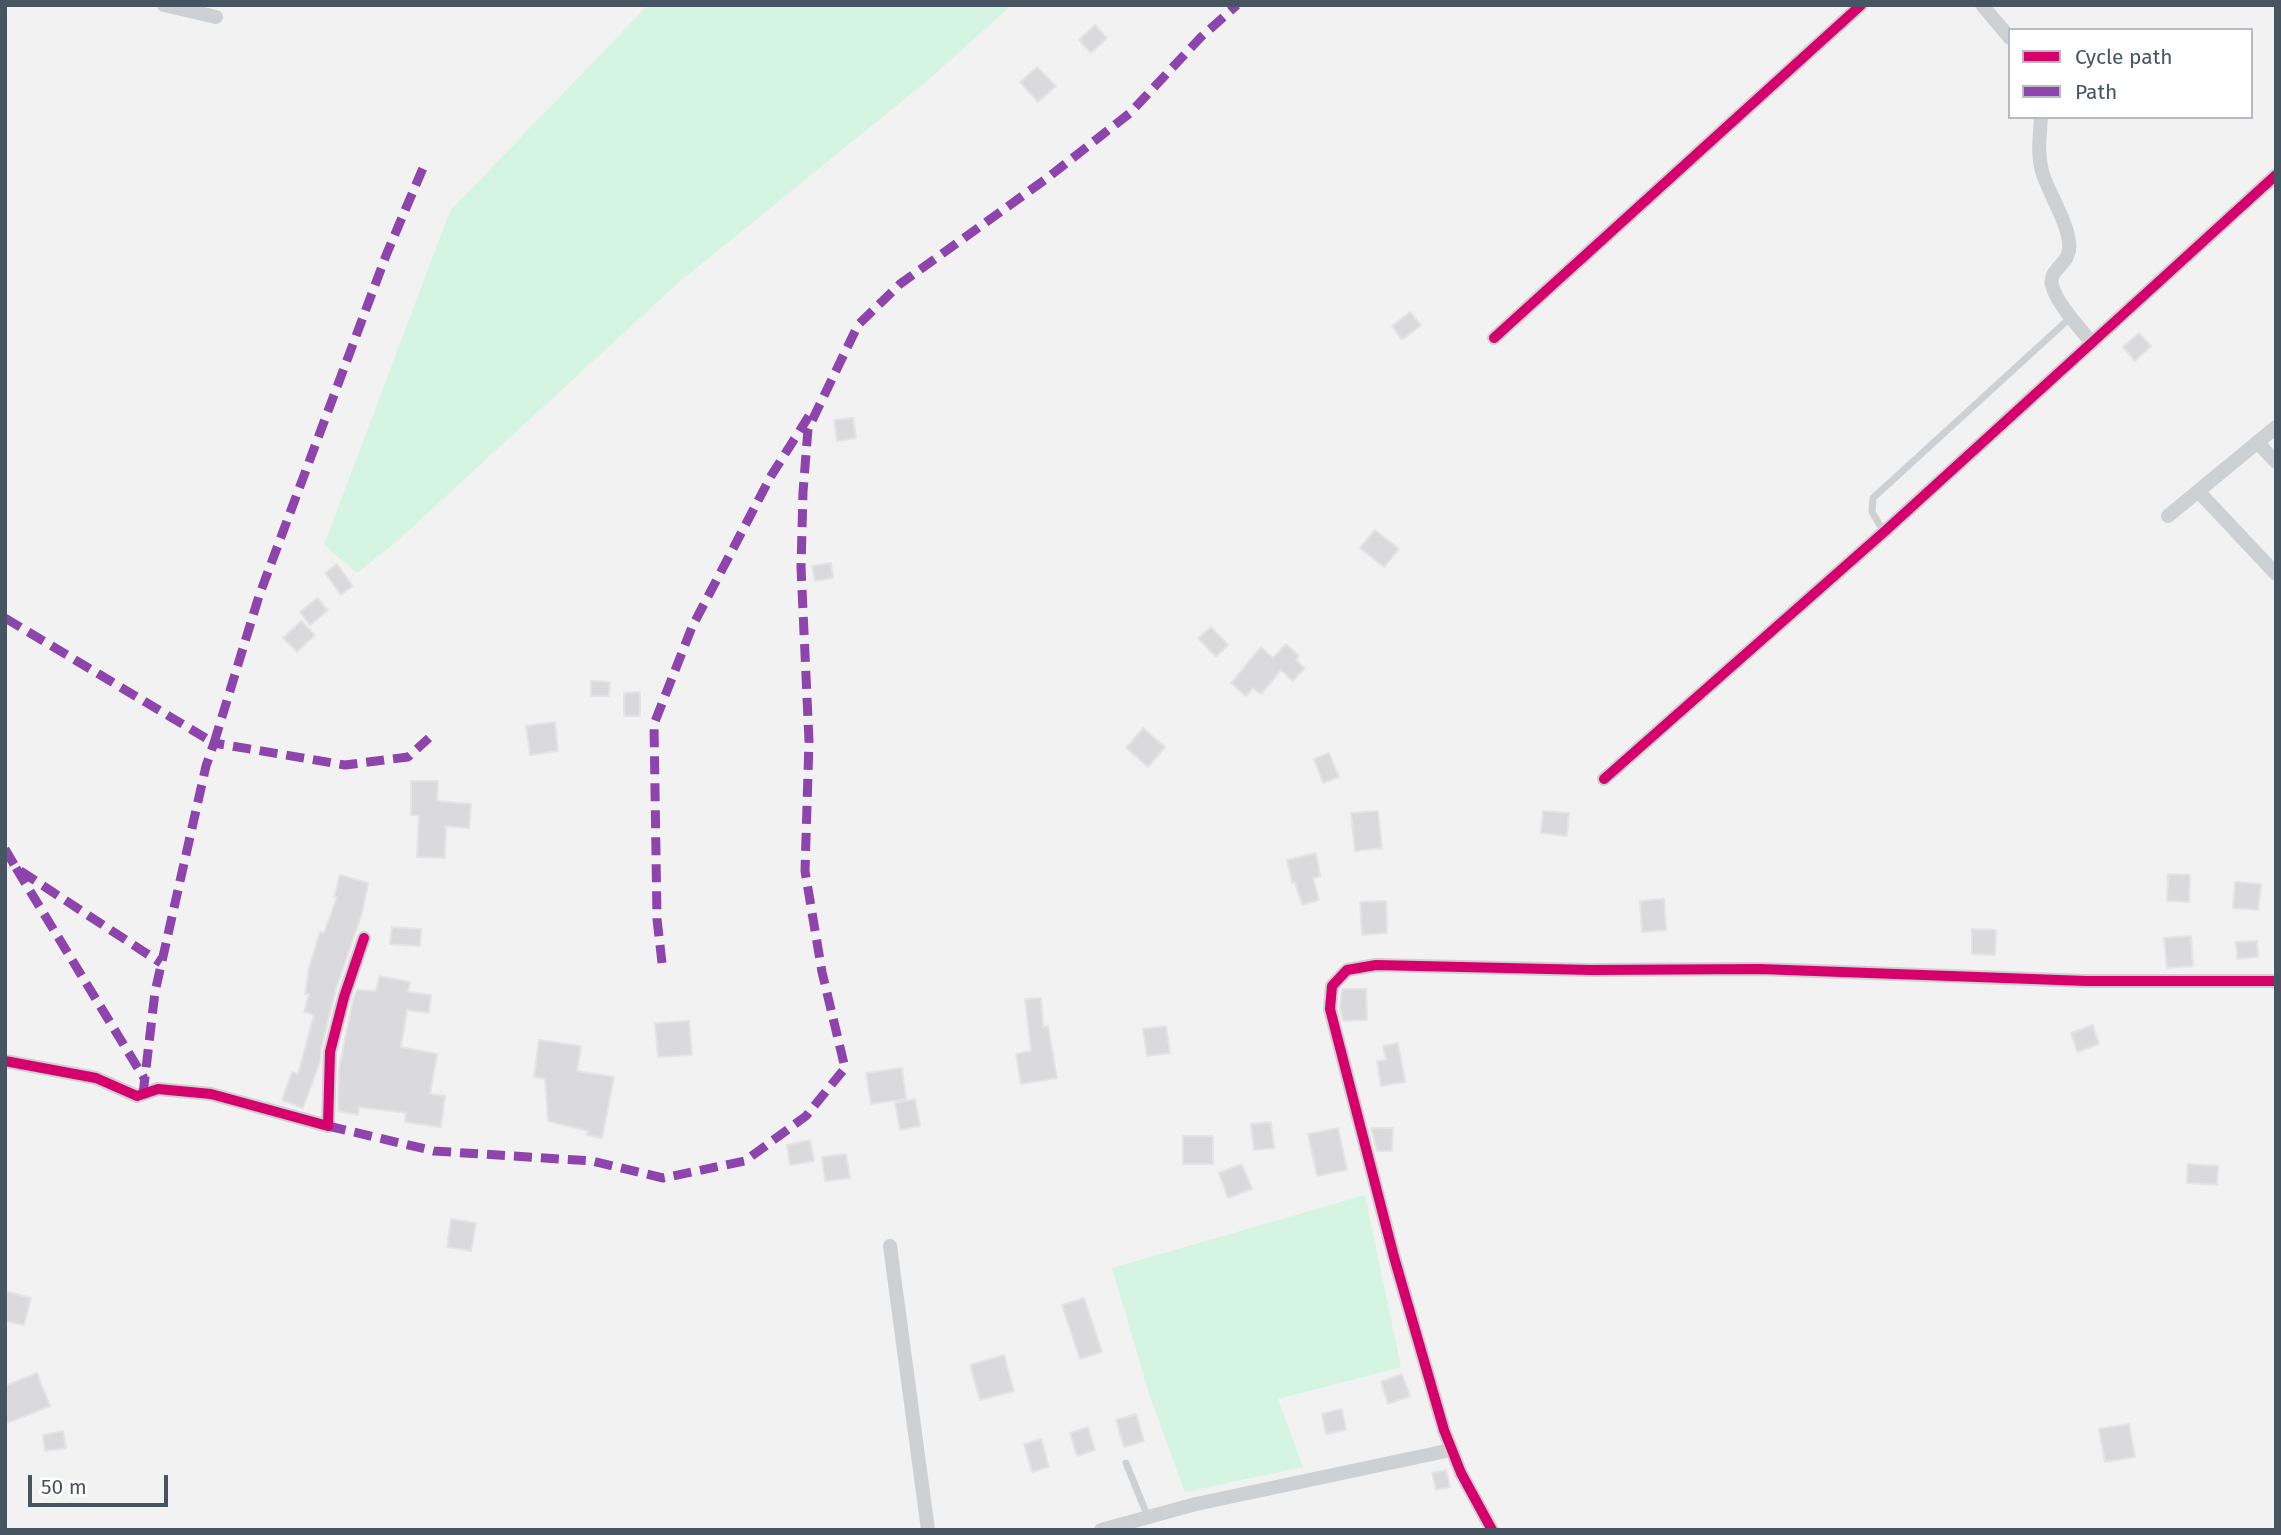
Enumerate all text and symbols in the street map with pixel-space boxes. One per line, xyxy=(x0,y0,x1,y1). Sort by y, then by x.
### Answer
legend xyxy=(2008,28,2253,119)
text: Cycle path xyxy=(2075,44,2173,70)
text: Path xyxy=(2075,79,2117,105)
scale bar xyxy=(32,1462,172,1506)
text: 50 m xyxy=(41,1474,87,1500)

